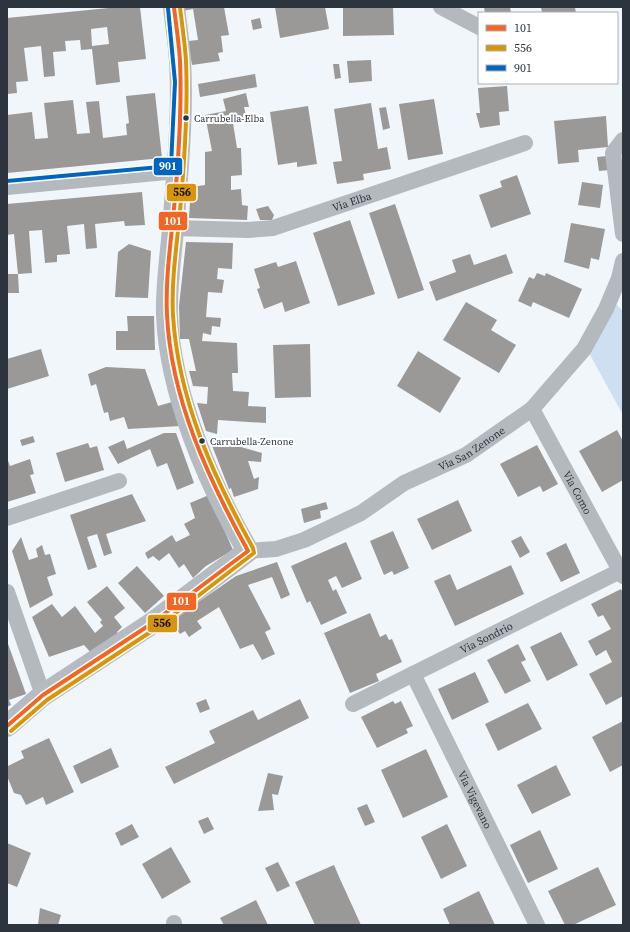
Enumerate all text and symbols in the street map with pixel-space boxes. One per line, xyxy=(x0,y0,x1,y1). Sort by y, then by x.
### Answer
legend xyxy=(478,12,618,84)
text: 101 xyxy=(514,20,532,36)
text: 556 xyxy=(514,40,532,56)
text: 901 xyxy=(514,60,532,76)
place label: Carrubella-Elba xyxy=(194,112,265,125)
marker: Carrubella-Elba xyxy=(181,113,191,123)
line badge: 901 xyxy=(153,157,183,176)
text: 901 xyxy=(159,159,177,174)
line badge: 556 xyxy=(166,183,197,202)
text: 556 xyxy=(173,185,191,200)
street label: Via Elba xyxy=(330,188,373,215)
line badge: 101 xyxy=(158,211,188,231)
text: 101 xyxy=(164,214,182,229)
street label: Via San Zenone xyxy=(436,422,508,474)
place label: Carrubella-Zenone xyxy=(210,435,294,448)
marker: Carrubella-Zenone xyxy=(197,436,207,446)
street label: Via Como xyxy=(559,468,595,517)
line badge: 101 xyxy=(166,592,197,611)
text: 101 xyxy=(172,594,190,609)
line badge: 556 xyxy=(147,614,178,633)
text: 556 xyxy=(153,616,171,631)
street label: Via Sondrio xyxy=(457,618,515,657)
street label: Via Vigevano xyxy=(454,768,496,831)

